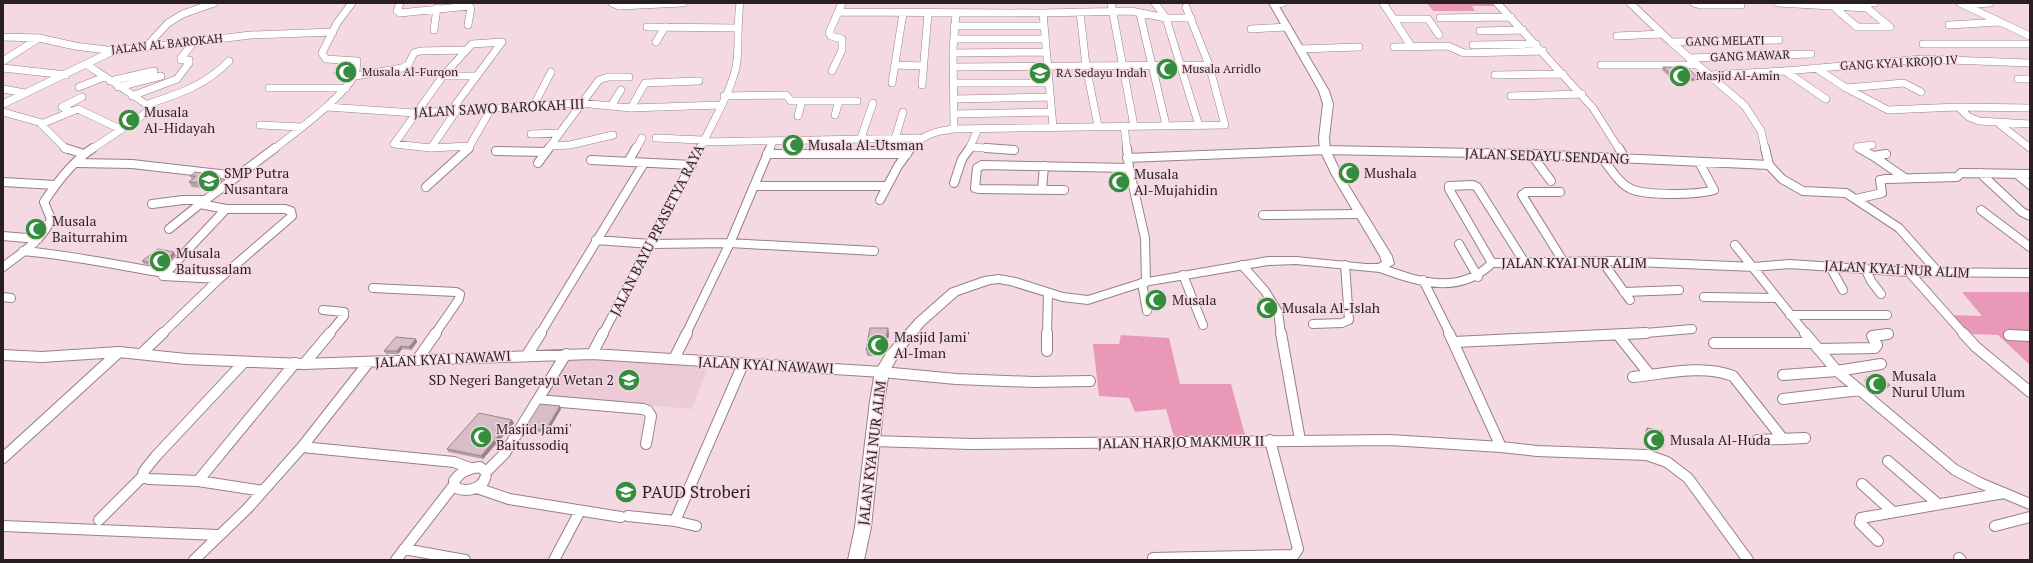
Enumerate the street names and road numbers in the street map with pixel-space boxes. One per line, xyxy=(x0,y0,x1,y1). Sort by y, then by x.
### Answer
street label: JALAN AL BAROKAH xyxy=(110,30,224,57)
street label: GANG MELATI xyxy=(1685,32,1765,49)
street label: GANG MAWAR xyxy=(1710,47,1791,64)
street label: GANG KYAI KROJO IV xyxy=(1840,52,1959,73)
street label: JALAN SAWO BAROKAH III xyxy=(413,94,585,121)
street label: JALAN BAYU PRASETYA RAYA xyxy=(605,140,708,319)
street label: JALAN SEDAYU SENDANG xyxy=(1464,143,1630,168)
street label: JALAN KYAI NUR ALIM xyxy=(1501,253,1647,272)
street label: JALAN KYAI NUR ALIM xyxy=(1824,255,1970,282)
street label: JALAN KYAI NAWAWI xyxy=(374,345,512,372)
street label: JALAN KYAI NAWAWI xyxy=(698,351,835,378)
street label: JALAN KYAI NUR ALIM xyxy=(853,380,890,526)
street label: JALAN HARJO MAKMUR II xyxy=(1097,431,1265,452)

